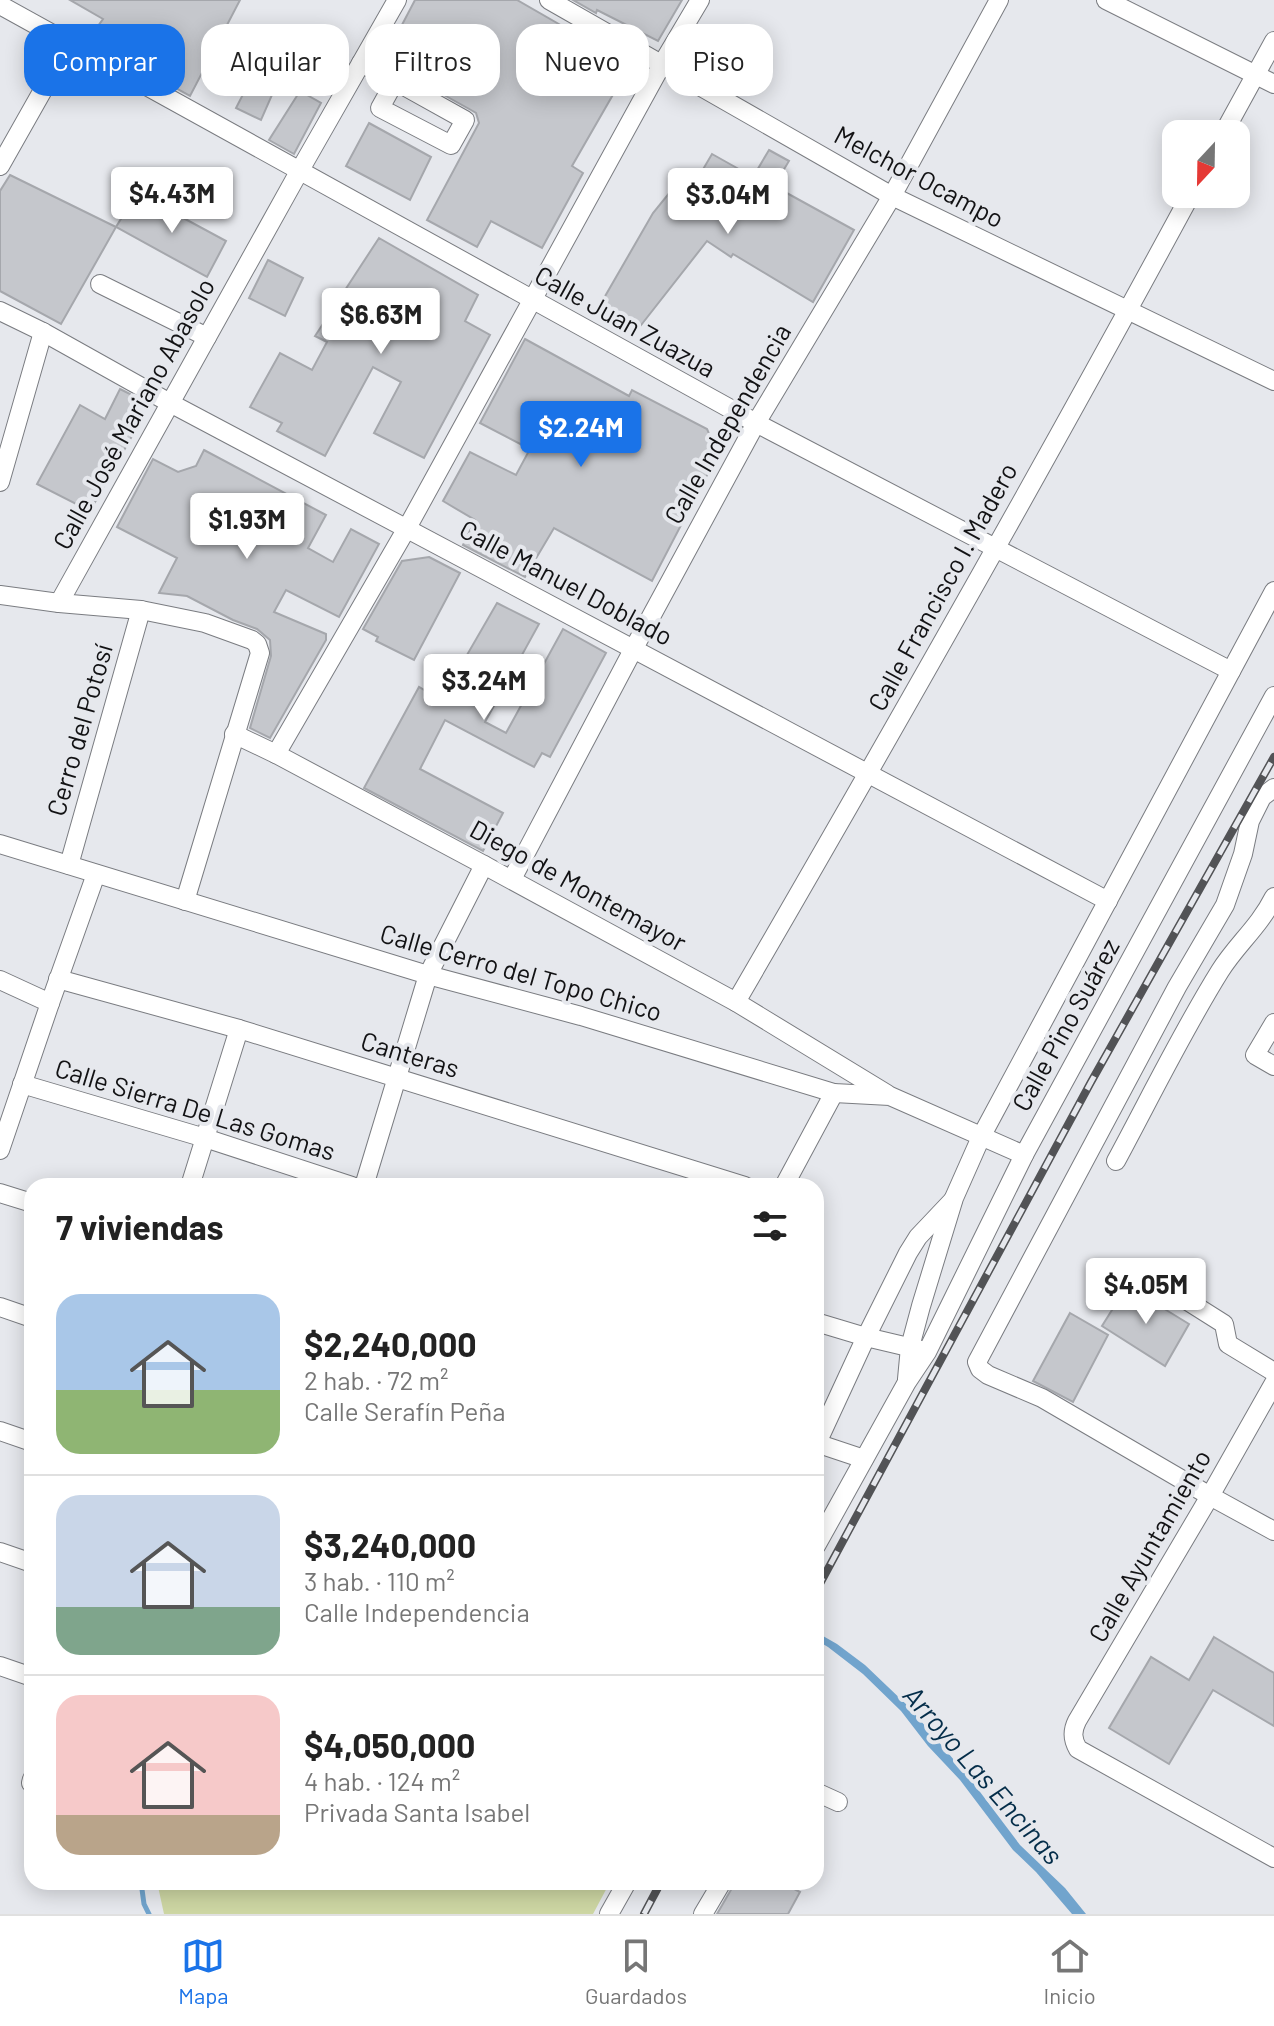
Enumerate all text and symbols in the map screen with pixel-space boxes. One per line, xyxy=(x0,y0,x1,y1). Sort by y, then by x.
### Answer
chip: Comprar xyxy=(24,24,185,96)
chip: Alquilar xyxy=(201,24,349,96)
chip: Filtros xyxy=(365,24,500,96)
chip: Nuevo xyxy=(516,24,649,96)
chip: Piso xyxy=(665,24,773,96)
street label: Melchor Ocampo xyxy=(830,118,1010,233)
north arrow xyxy=(1162,120,1250,208)
map controls xyxy=(1162,120,1250,208)
pin: $4.43M xyxy=(107,167,237,235)
pin: $3.04M xyxy=(663,168,793,236)
text: $4.43M xyxy=(129,177,215,208)
text: $3.04M xyxy=(686,178,770,209)
street label: Calle Juan Zuazua xyxy=(530,258,721,383)
street label: Calle José Mariano Abasolo xyxy=(45,272,220,554)
pin: $6.63M xyxy=(316,288,446,356)
text: $6.63M xyxy=(340,298,422,329)
street label: Calle Independencia xyxy=(657,318,797,529)
pin: $2.24M xyxy=(516,401,646,469)
text: $2.24M xyxy=(538,411,624,442)
street label: Calle Francisco I. Madero xyxy=(861,457,1023,716)
pin: $1.93M xyxy=(182,493,312,561)
text: $1.93M xyxy=(208,503,286,534)
street label: Calle Manuel Doblado xyxy=(455,512,679,651)
street label: Cerro del Potosí xyxy=(39,640,118,819)
pin: $3.24M xyxy=(419,654,549,722)
text: $3.24M xyxy=(442,664,526,695)
street label: Diego de Montemayor xyxy=(465,812,693,957)
street label: Calle Cerro del Topo Chico xyxy=(377,916,666,1027)
street label: Calle Pino Suárez xyxy=(1005,933,1125,1116)
street label: Canteras xyxy=(358,1024,463,1083)
street label: Calle Sierra De Las Gomas xyxy=(52,1051,339,1166)
icon: filters xyxy=(748,1204,792,1248)
text: 7 viviendas xyxy=(56,1206,224,1247)
pin: $4.05M xyxy=(1081,1258,1211,1326)
text: $4.05M xyxy=(1104,1268,1188,1299)
text: $2,240,000 xyxy=(304,1323,477,1364)
icon: home xyxy=(120,1326,216,1422)
text: 2 hab. · 72 m² xyxy=(304,1364,449,1395)
text: Calle Serafín Peña xyxy=(304,1395,506,1426)
street label: Calle Ayuntamiento xyxy=(1081,1444,1216,1647)
text: $3,240,000 xyxy=(304,1524,476,1565)
icon: home xyxy=(120,1527,216,1623)
text: 3 hab. · 110 m² xyxy=(304,1565,455,1596)
text: Calle Independencia xyxy=(304,1596,530,1627)
water label: Arroyo Las Encinas xyxy=(897,1678,1071,1871)
text: $4,050,000 xyxy=(304,1724,476,1765)
icon: home xyxy=(120,1727,216,1823)
text: 4 hab. · 124 m² xyxy=(304,1765,460,1796)
text: Privada Santa Isabel xyxy=(304,1796,530,1827)
tab: Mapa xyxy=(178,1934,229,2008)
tab: Guardados xyxy=(585,1934,687,2008)
tab: Inicio xyxy=(1044,1934,1096,2008)

